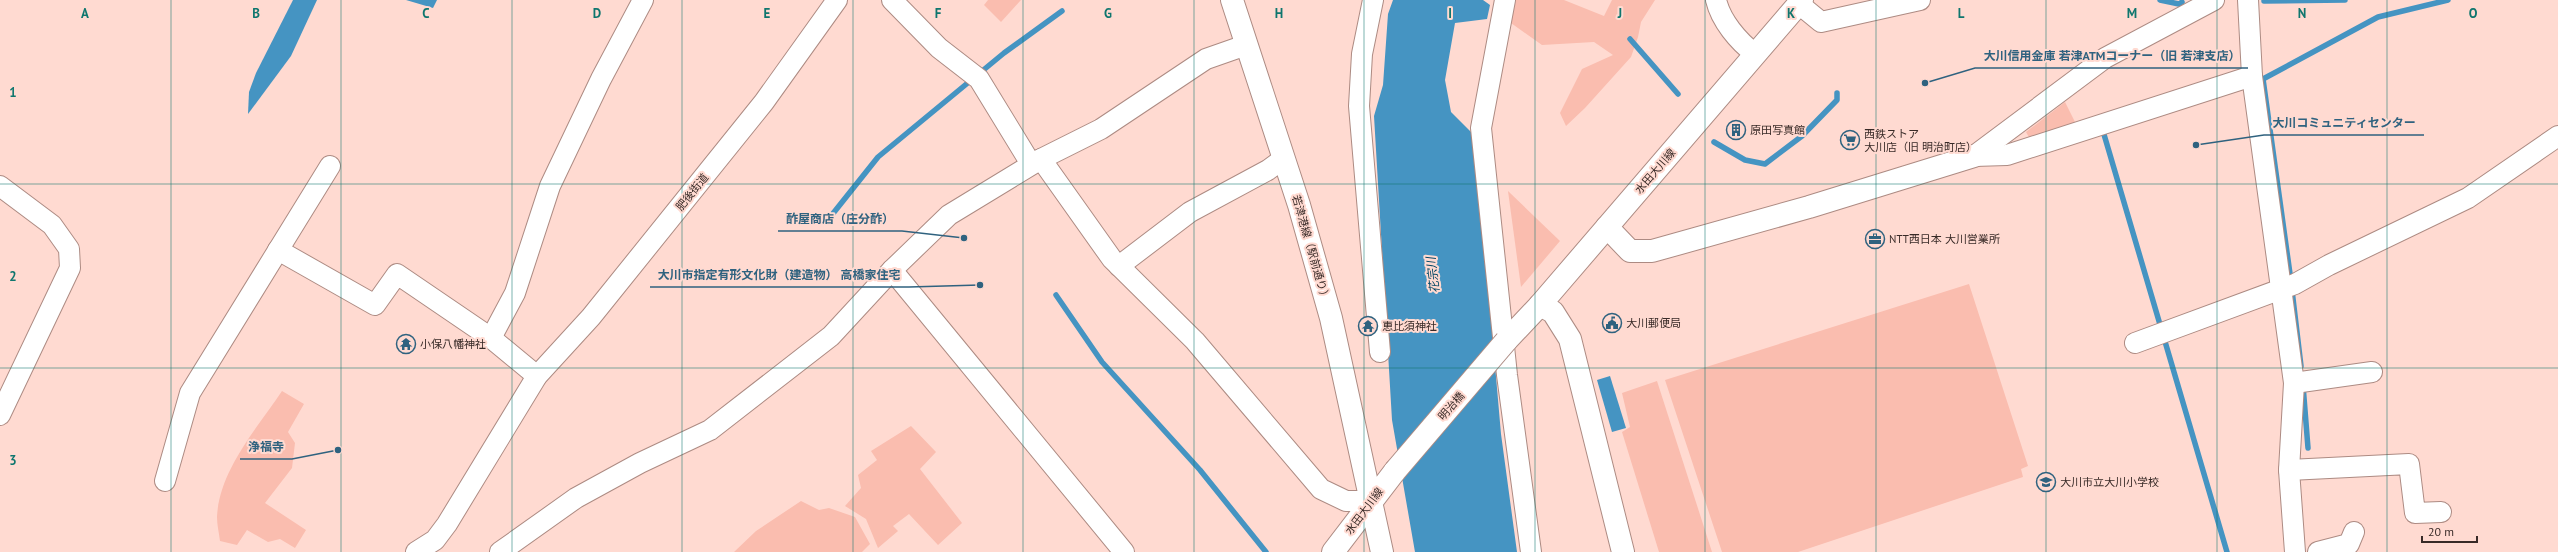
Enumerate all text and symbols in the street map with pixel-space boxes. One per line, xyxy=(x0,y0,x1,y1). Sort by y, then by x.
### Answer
text: A xyxy=(81,5,89,22)
text: B xyxy=(252,5,260,22)
text: C xyxy=(422,5,430,22)
text: D xyxy=(593,5,601,22)
text: E xyxy=(764,5,771,22)
text: F xyxy=(935,5,942,22)
text: G xyxy=(1104,5,1112,22)
text: H xyxy=(1275,5,1283,22)
text: I xyxy=(1448,5,1452,22)
text: J xyxy=(1617,5,1622,22)
text: K xyxy=(1787,5,1795,22)
text: L xyxy=(1958,5,1965,22)
text: M xyxy=(2127,5,2137,22)
text: N xyxy=(2298,5,2306,22)
text: O xyxy=(2469,5,2478,22)
callout: 大川信用金庫 若津ATMコーナー（旧 若津支店） xyxy=(1975,44,2248,68)
text: 大川信用金庫 若津ATMコーナー（旧 若津支店） xyxy=(1984,48,2240,63)
text: 1 xyxy=(9,84,17,101)
callout: 大川コミュニティセンター xyxy=(2264,111,2424,135)
text: 大川コミュニティセンター xyxy=(2272,115,2416,130)
building icon: 原田写真館 xyxy=(1725,119,1747,141)
place label: 原田写真館 xyxy=(1750,123,1805,137)
place label: 西鉄ストア 大川店（旧 明治町店） xyxy=(1864,127,1977,154)
supermarket icon: 西鉄ストア 大川店（旧 明治町店） xyxy=(1839,129,1861,151)
street label: 水田大川線 xyxy=(1632,146,1678,196)
street label: 肥後街道 xyxy=(673,170,711,214)
street label: 若津港線（駅前通り） xyxy=(1289,193,1333,303)
callout: 酢屋商店（庄分酢） xyxy=(778,207,902,231)
text: 酢屋商店（庄分酢） xyxy=(786,211,894,226)
office icon: NTT西日本 大川営業所 xyxy=(1864,228,1886,250)
place label: NTT西日本 大川営業所 xyxy=(1889,232,2001,246)
water label: 花宗川 xyxy=(1423,254,1442,294)
callout: 大川市指定有形文化財（建造物） 高橋家住宅 xyxy=(650,263,909,287)
text: 大川市指定有形文化財（建造物） 高橋家住宅 xyxy=(657,267,901,282)
text: 2 xyxy=(9,268,17,285)
public building icon: 大川郵便局 xyxy=(1601,312,1623,334)
temple icon: 恵比須神社 xyxy=(1357,315,1379,337)
place label: 大川郵便局 xyxy=(1626,316,1681,330)
place label: 恵比須神社 xyxy=(1382,319,1437,333)
temple icon: 小保八幡神社 xyxy=(395,333,417,355)
place label: 小保八幡神社 xyxy=(420,337,486,351)
street label: 明治橋 xyxy=(1435,389,1467,423)
callout: 浄福寺 xyxy=(240,435,292,459)
text: 浄福寺 xyxy=(248,439,284,454)
text: 3 xyxy=(9,452,17,469)
school or university icon: 大川市立大川小学校 xyxy=(2035,471,2057,493)
place label: 大川市立大川小学校 xyxy=(2060,475,2159,489)
street label: 水田大川線 xyxy=(1342,485,1386,537)
scale bar xyxy=(2422,518,2477,544)
text: 20 m xyxy=(2428,524,2454,539)

